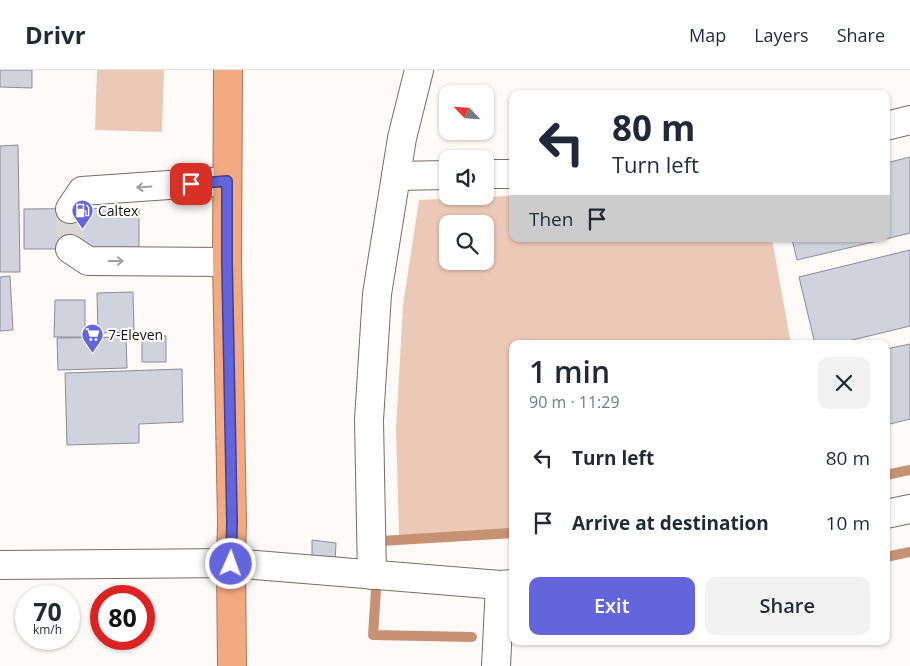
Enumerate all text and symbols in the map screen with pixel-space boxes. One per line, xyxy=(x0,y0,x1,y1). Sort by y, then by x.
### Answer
text: Drivr xyxy=(25,18,86,51)
text: Map xyxy=(689,23,726,47)
text: Layers xyxy=(754,23,809,47)
text: Share xyxy=(837,23,885,47)
north arrow xyxy=(439,85,494,140)
map controls xyxy=(439,85,494,270)
text: 80 m xyxy=(612,104,695,151)
icon: left xyxy=(529,110,594,175)
text: Turn left xyxy=(612,149,699,179)
button: sound xyxy=(439,150,494,205)
pin xyxy=(170,163,212,205)
icon: arrive xyxy=(177,170,205,198)
one-way arrow xyxy=(136,182,152,191)
fuel station icon: Caltex xyxy=(70,198,94,229)
place label: Caltex xyxy=(98,201,139,220)
icon: arrive xyxy=(583,205,611,233)
text: Then xyxy=(529,206,573,232)
button: search xyxy=(439,215,494,270)
one-way arrow xyxy=(107,256,123,266)
supermarket icon: 7-Eleven xyxy=(80,322,104,353)
place label: 7-Eleven xyxy=(108,325,163,344)
text: 1 min xyxy=(529,351,610,392)
button: close xyxy=(818,357,870,409)
text: 90 m · 11:29 xyxy=(529,391,620,413)
icon: left xyxy=(529,444,557,472)
text: Turn left xyxy=(572,445,654,471)
text: 80 m xyxy=(826,445,870,471)
icon: arrive xyxy=(529,509,557,537)
text: Arrive at destination xyxy=(572,510,769,536)
text: 10 m xyxy=(826,510,870,536)
position arrow xyxy=(204,537,256,589)
button: Exit xyxy=(529,577,695,635)
button: Share xyxy=(705,577,870,635)
speed limit sign: 80 xyxy=(90,585,155,650)
text: 70 xyxy=(33,594,62,628)
text: km/h xyxy=(33,621,62,638)

